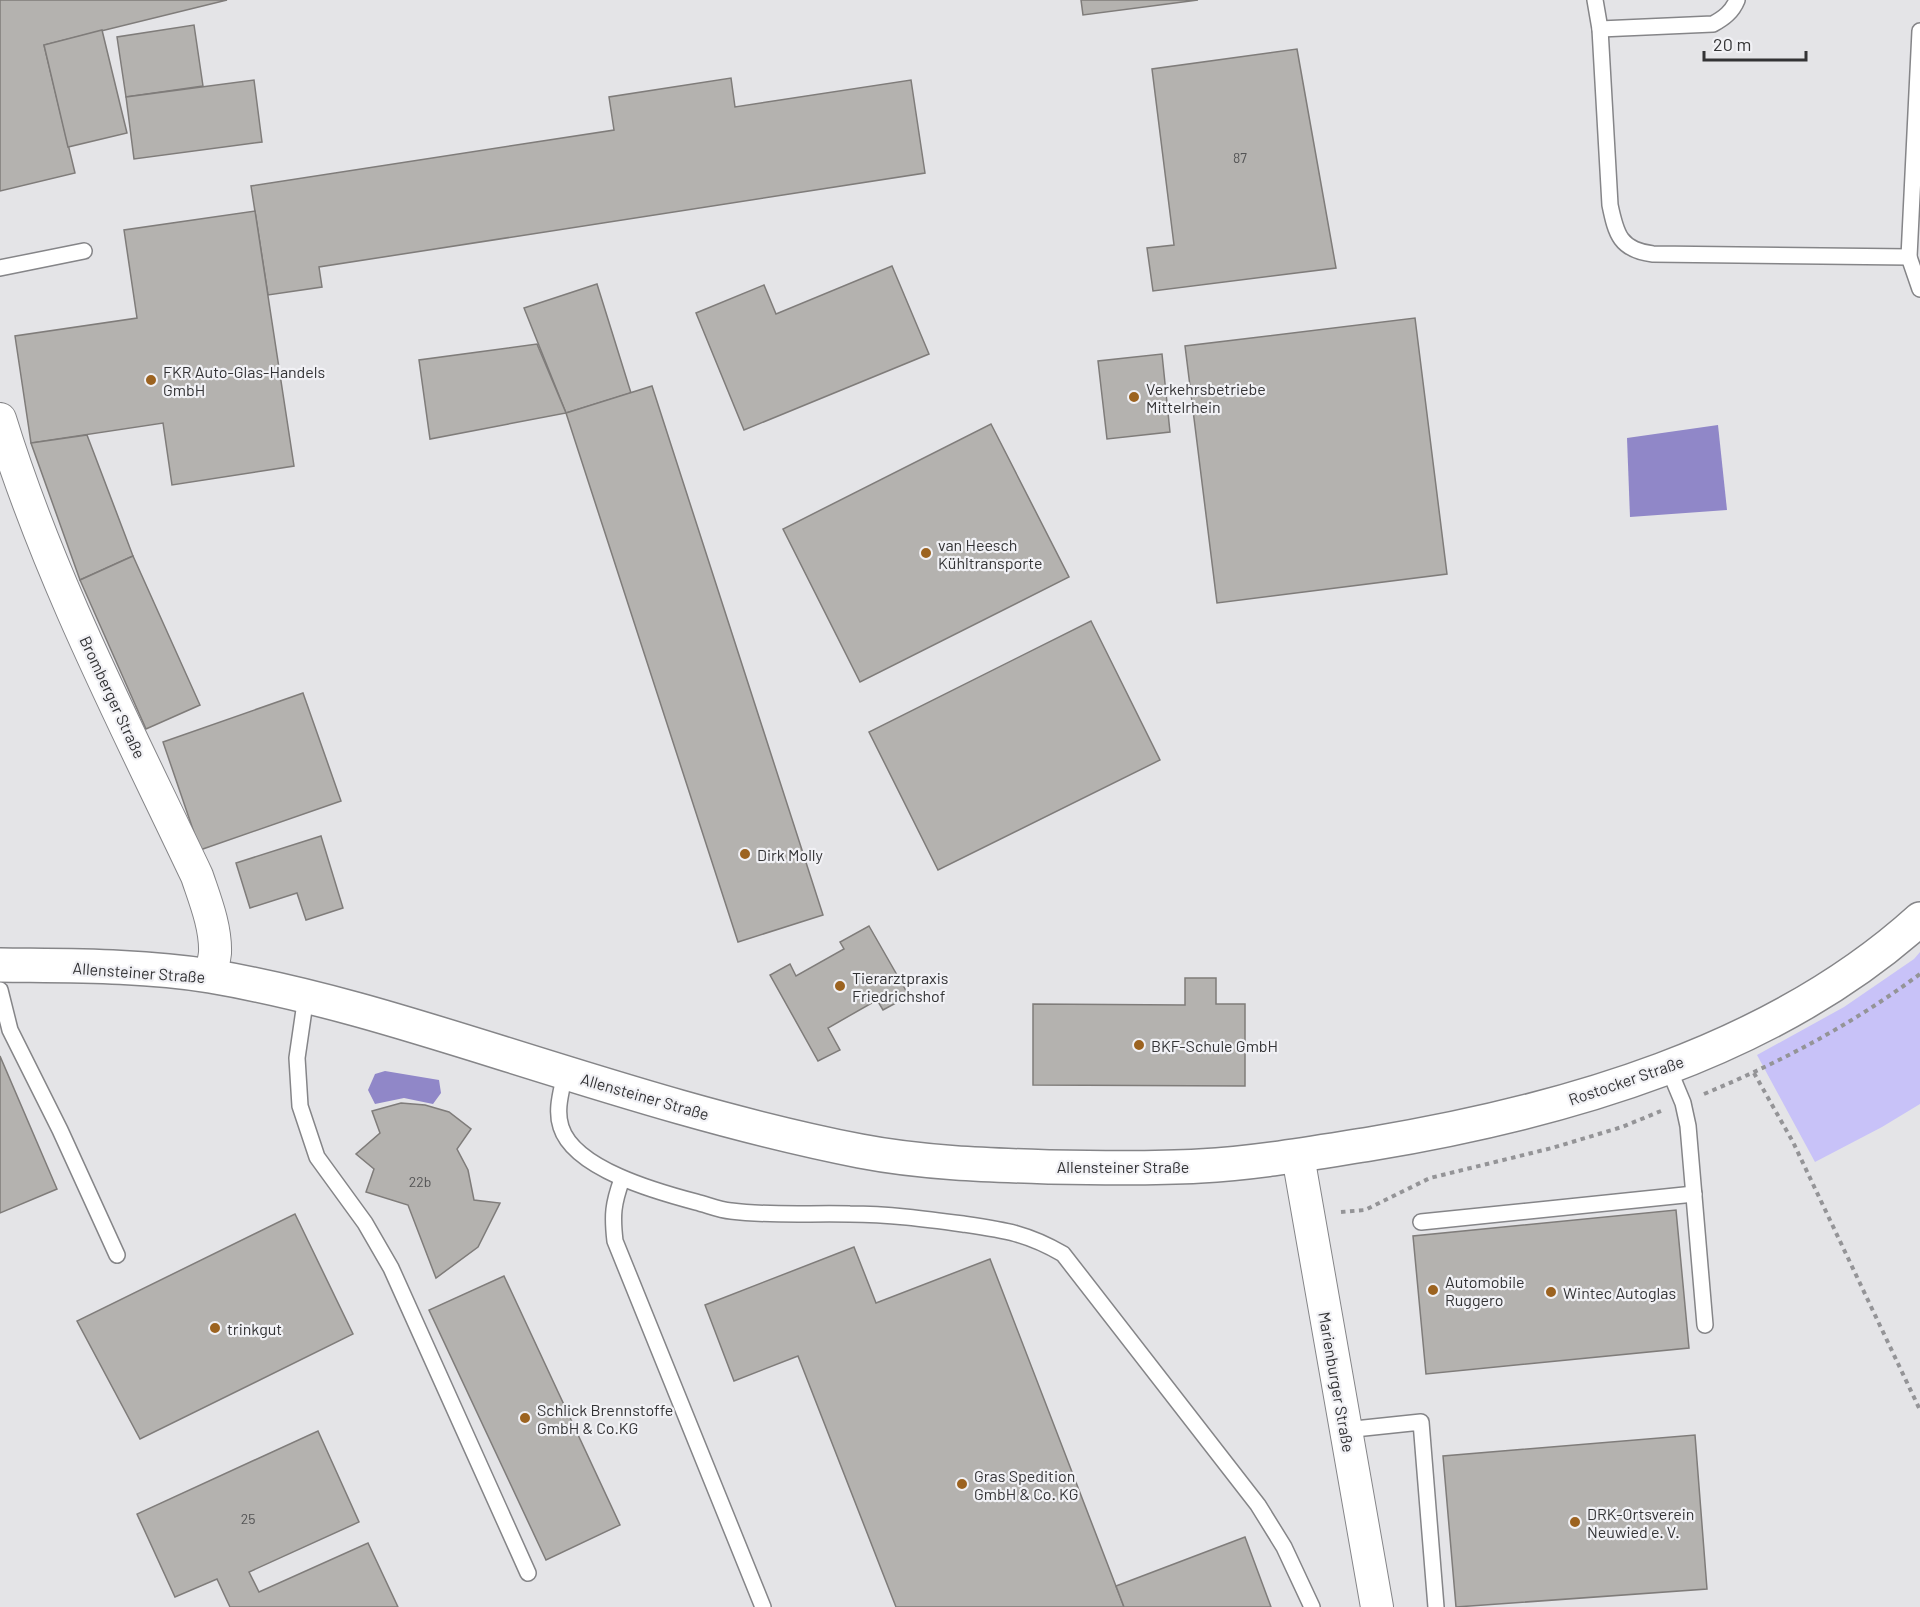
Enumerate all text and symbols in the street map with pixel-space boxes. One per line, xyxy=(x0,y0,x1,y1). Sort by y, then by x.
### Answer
scale bar xyxy=(1704,24,1806,62)
text: 20 m xyxy=(1713,33,1751,55)
house number: 87 xyxy=(1233,149,1247,166)
place label: FKR Auto-Glas-Handels GmbH xyxy=(163,362,325,399)
marker: FKR Auto-Glas-Handels GmbH xyxy=(144,373,158,387)
place label: Verkehrsbetriebe Mittelrhein xyxy=(1146,379,1266,416)
marker: Verkehrsbetriebe Mittelrhein xyxy=(1127,390,1141,404)
place label: van Heesch Kühltransporte xyxy=(938,535,1042,572)
marker: van Heesch Kühltransporte xyxy=(919,546,933,560)
street label: Bromberger Straße xyxy=(76,633,150,761)
place label: Dirk Molly xyxy=(757,845,824,864)
marker: Dirk Molly xyxy=(738,847,752,861)
street label: Allensteiner Straße xyxy=(72,958,206,986)
place label: Tierarztpraxis Friedrichshof xyxy=(852,968,948,1005)
marker: Tierarztpraxis Friedrichshof xyxy=(833,979,847,993)
place label: BKF-Schule GmbH xyxy=(1151,1036,1278,1055)
marker: BKF-Schule GmbH xyxy=(1132,1038,1146,1052)
street label: Rostocker Straße xyxy=(1566,1051,1686,1109)
street label: Allensteiner Straße xyxy=(579,1069,711,1123)
street label: Allensteiner Straße xyxy=(1057,1157,1189,1176)
house number: 22b xyxy=(409,1173,431,1190)
place label: Automobile Ruggero xyxy=(1445,1272,1524,1309)
marker: Automobile Ruggero xyxy=(1426,1283,1440,1297)
place label: Wintec Autoglas xyxy=(1563,1283,1676,1302)
marker: Wintec Autoglas xyxy=(1544,1285,1558,1299)
street label: Marienburger Straße xyxy=(1315,1310,1359,1454)
place label: trinkgut xyxy=(227,1319,282,1338)
marker: trinkgut xyxy=(208,1321,222,1335)
place label: Schlick Brennstoffe GmbH & Co.KG xyxy=(537,1400,673,1437)
marker: Schlick Brennstoffe GmbH & Co.KG xyxy=(518,1411,532,1425)
place label: Gras Spedition GmbH & Co. KG xyxy=(974,1466,1078,1503)
marker: Gras Spedition GmbH & Co. KG xyxy=(955,1477,969,1491)
place label: DRK-Ortsverein Neuwied e. V. xyxy=(1587,1504,1694,1541)
house number: 25 xyxy=(241,1510,255,1527)
marker: DRK-Ortsverein Neuwied e. V. xyxy=(1568,1515,1582,1529)

